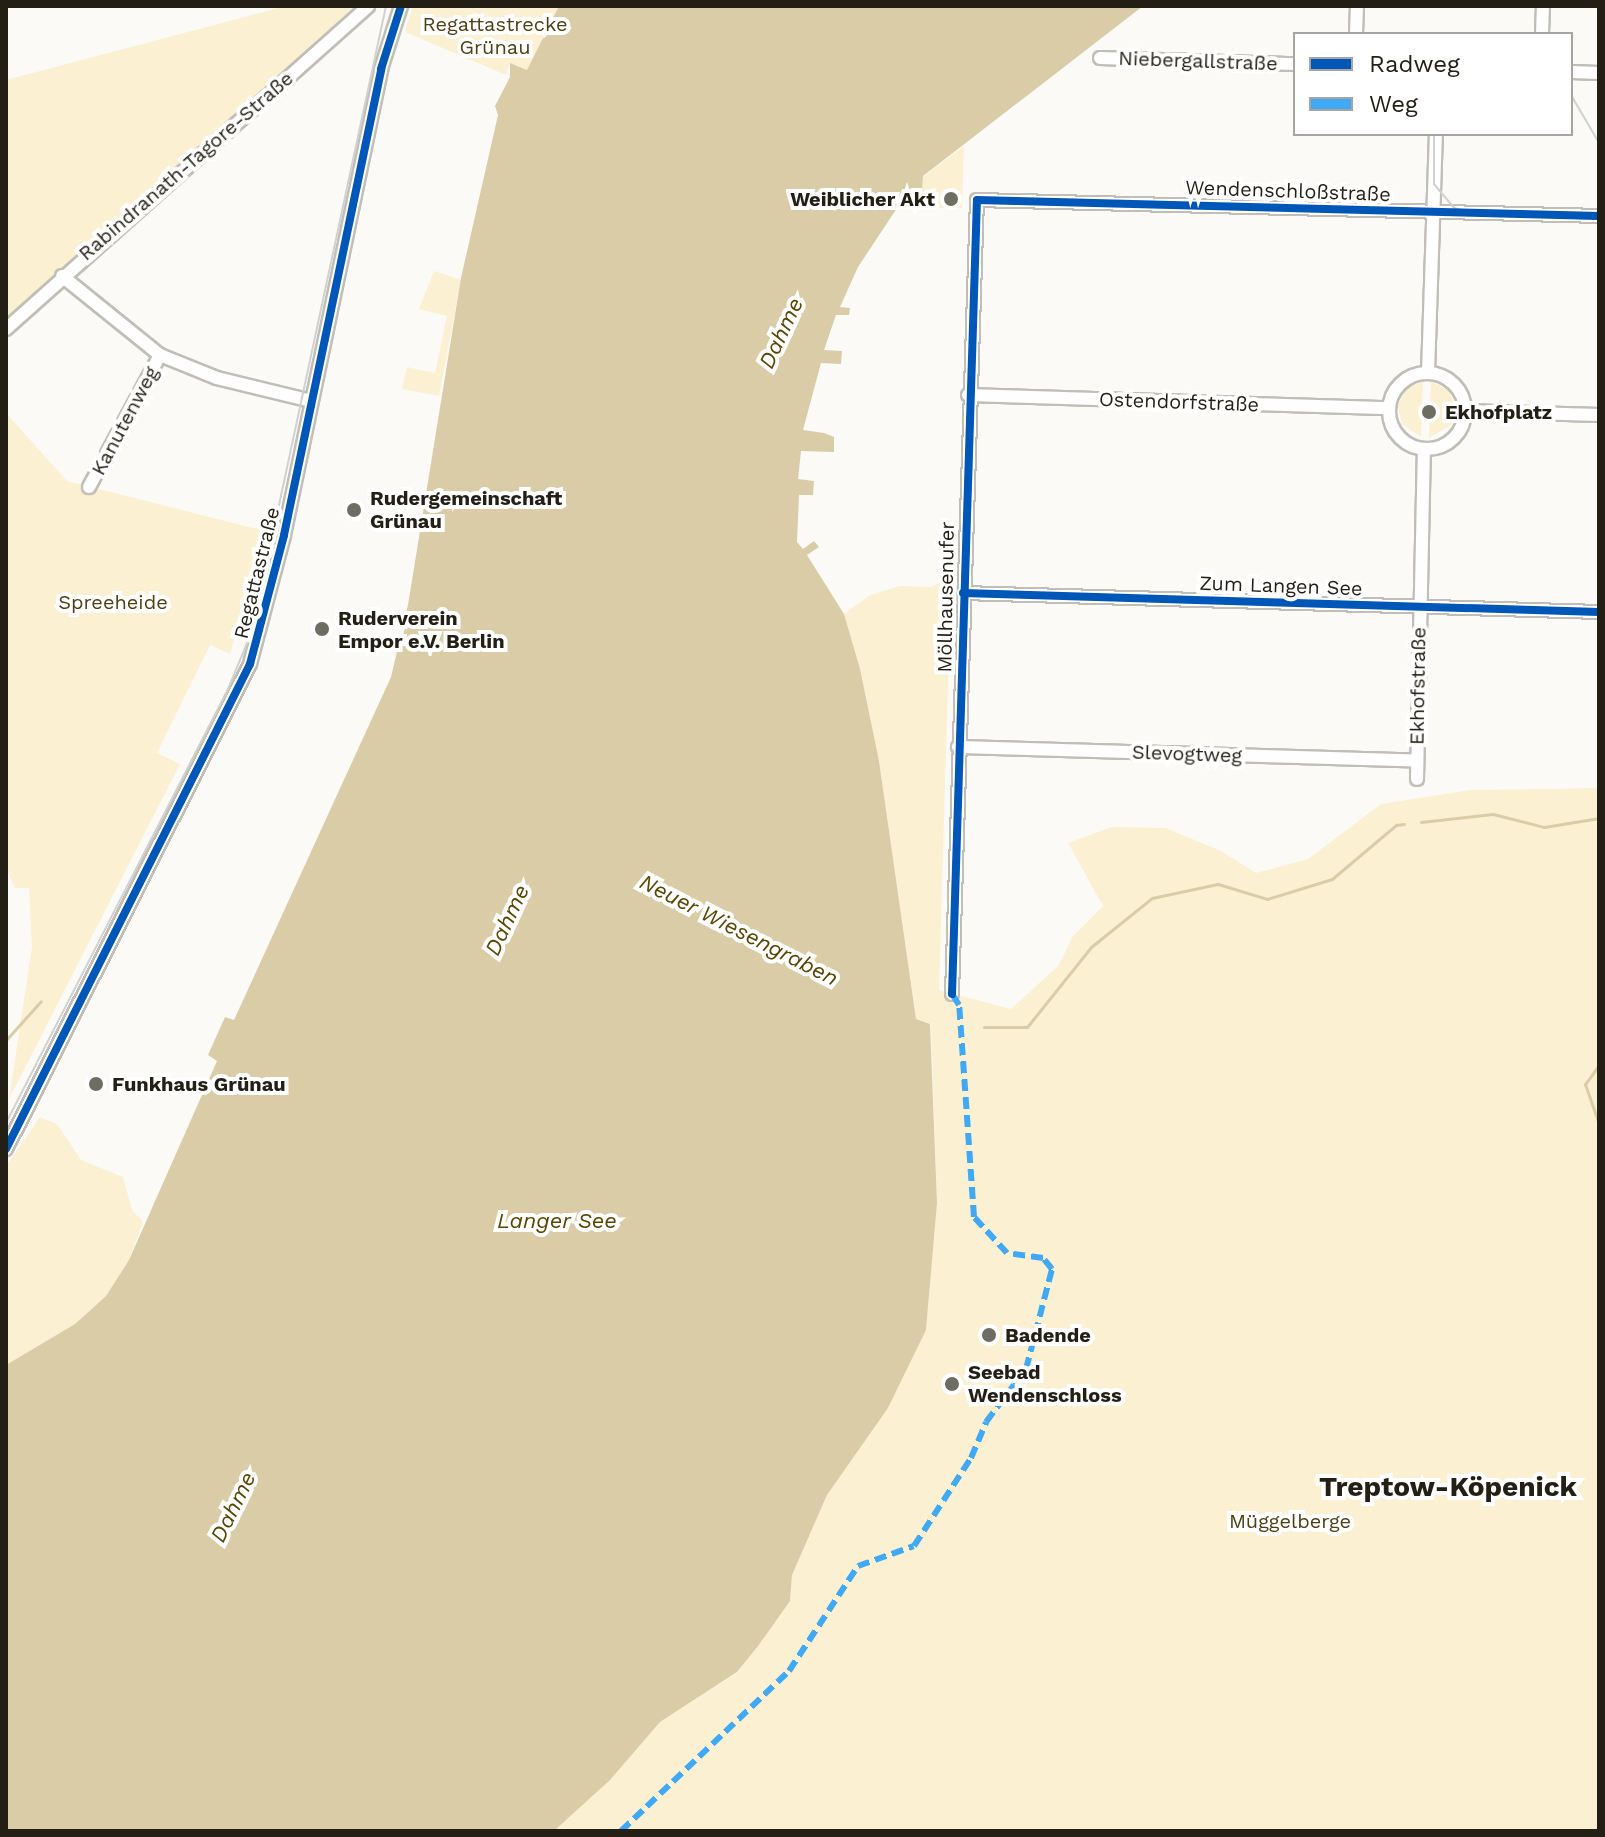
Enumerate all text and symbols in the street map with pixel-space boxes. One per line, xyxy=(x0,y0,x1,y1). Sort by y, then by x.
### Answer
park label: Regattastrecke Grünau xyxy=(423,13,567,60)
legend xyxy=(1293,32,1573,136)
street label: Niebergallstraße xyxy=(1118,46,1278,76)
text: Radweg xyxy=(1369,50,1460,78)
street label: Rabindranath-Tagore-Straße xyxy=(74,66,298,266)
text: Weg xyxy=(1369,90,1418,118)
street label: Wendenschloßstraße xyxy=(1185,175,1391,207)
place label: Weiblicher Akt xyxy=(789,187,935,211)
marker: Weiblicher Akt xyxy=(942,190,960,208)
water label: Dahme xyxy=(753,293,809,373)
street label: Kanutenweg xyxy=(86,363,164,479)
street label: Ostendorfstraße xyxy=(1098,387,1260,417)
place label: Ekhofplatz xyxy=(1445,400,1552,424)
marker: Ekhofplatz xyxy=(1420,403,1438,421)
place label: Rudergemeinschaft Grünau xyxy=(370,486,562,533)
marker: Rudergemeinschaft Grünau xyxy=(345,501,363,519)
street label: Regattastraße xyxy=(229,505,285,641)
street label: Möllhausenufer xyxy=(933,521,959,673)
street label: Zum Langen See xyxy=(1199,571,1363,601)
park label: Spreeheide xyxy=(58,590,168,614)
place label: Ruderverein Empor e.V. Berlin xyxy=(338,606,505,653)
marker: Ruderverein Empor e.V. Berlin xyxy=(313,620,331,638)
street label: Ekhofstraße xyxy=(1405,627,1431,745)
street label: Slevogtweg xyxy=(1132,740,1242,768)
water label: Neuer Wiesengraben xyxy=(635,868,843,992)
water label: Dahme xyxy=(479,880,535,960)
place label: Funkhaus Grünau xyxy=(112,1072,286,1096)
marker: Funkhaus Grünau xyxy=(87,1075,105,1093)
water label: Langer See xyxy=(497,1208,617,1234)
place label: Badende xyxy=(1005,1323,1091,1347)
marker: Badende xyxy=(980,1326,998,1344)
place label: Seebad Wendenschloss xyxy=(968,1360,1122,1407)
marker: Seebad Wendenschloss xyxy=(943,1375,961,1393)
water label: Dahme xyxy=(205,1467,261,1547)
district label: Treptow-Köpenick xyxy=(1319,1470,1577,1504)
park label: Müggelberge xyxy=(1229,1509,1351,1533)

